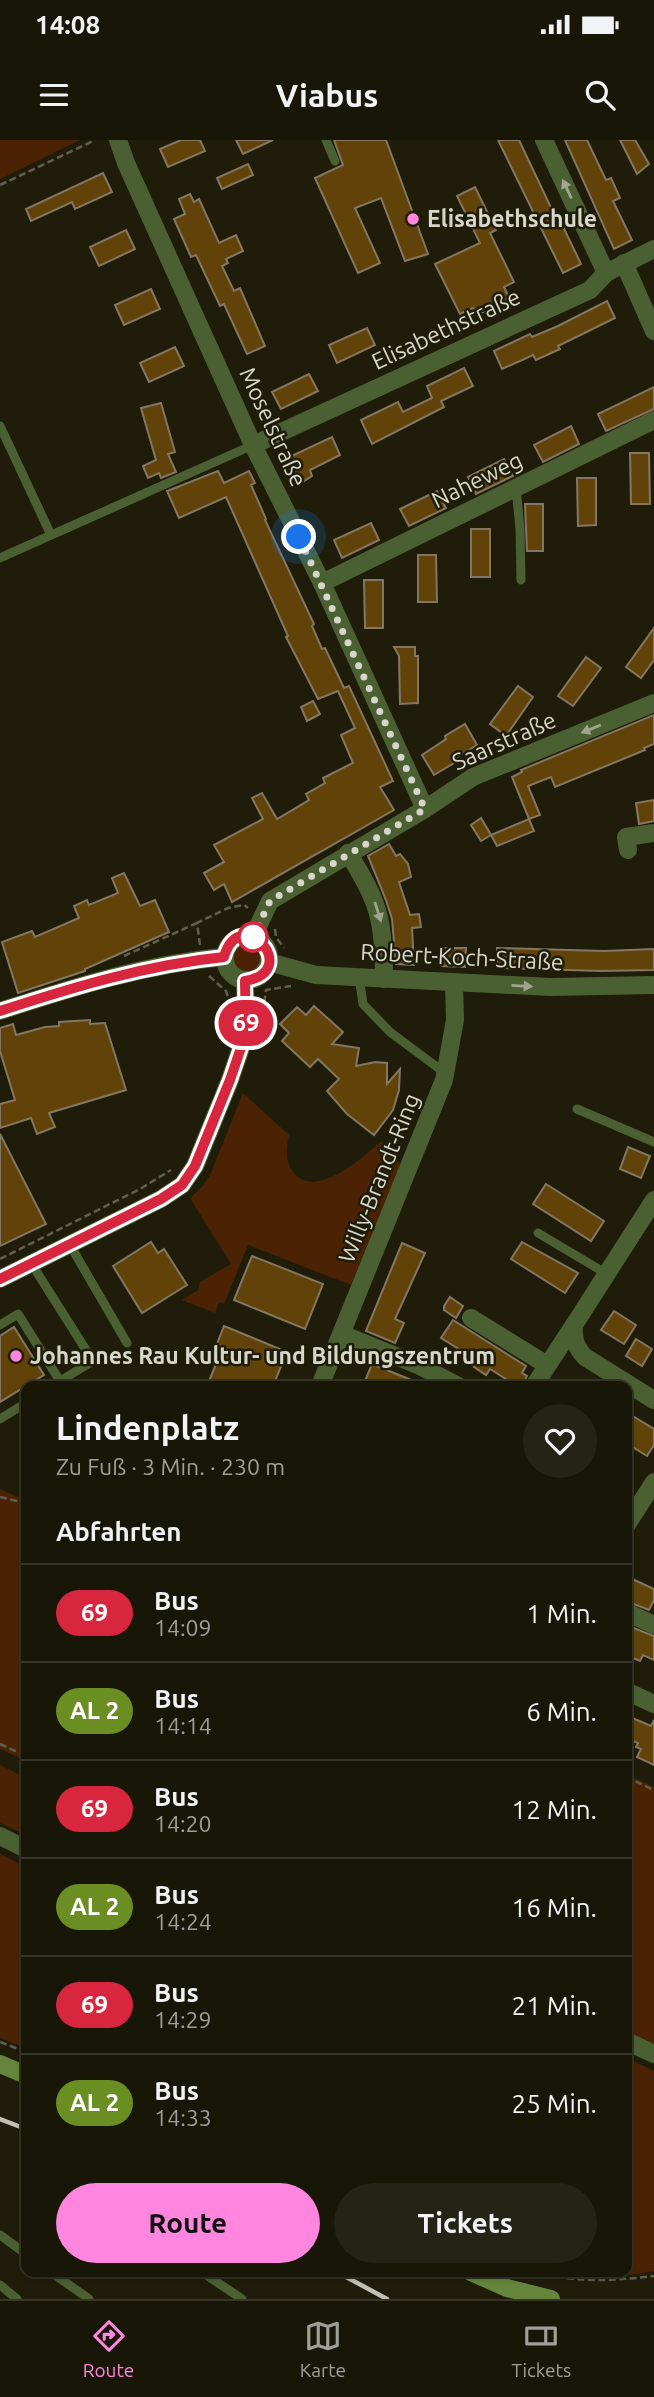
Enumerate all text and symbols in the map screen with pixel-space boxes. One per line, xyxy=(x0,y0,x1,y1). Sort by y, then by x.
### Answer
text: 14:08 xyxy=(35,10,100,39)
icon: menu xyxy=(35,76,73,114)
icon: search xyxy=(581,76,619,114)
text: Viabus xyxy=(276,77,378,113)
one-way arrow xyxy=(561,178,572,199)
place label: Elisabethschule xyxy=(427,206,597,231)
marker: Elisabethschule xyxy=(405,211,421,227)
street label: Elisabethstraße xyxy=(368,283,524,374)
street label: Moselstraße xyxy=(235,363,312,490)
street label: Naheweg xyxy=(427,447,526,512)
your location xyxy=(281,519,316,554)
street label: Saarstraße xyxy=(448,707,559,774)
one-way arrow xyxy=(580,723,601,734)
one-way arrow xyxy=(373,902,384,923)
unlabelled marker xyxy=(238,922,268,952)
street label: Robert-Koch-Straße xyxy=(360,939,564,974)
one-way arrow xyxy=(511,981,533,992)
line badge: 69 xyxy=(215,1000,278,1046)
text: 69 xyxy=(232,1009,260,1036)
street label: Willy-Brandt-Ring xyxy=(333,1090,424,1266)
place label: Johannes Rau Kultur- und Bildungszentrum xyxy=(30,1343,495,1368)
marker: Johannes Rau Kultur- und Bildungszentrum xyxy=(8,1348,24,1364)
button: heart xyxy=(523,1404,597,1478)
text: Lindenplatz xyxy=(56,1409,239,1446)
text: Zu Fuß · 3 Min. · 230 m xyxy=(56,1454,285,1479)
text: Abfahrten xyxy=(56,1517,181,1546)
text: Bus xyxy=(154,1586,199,1615)
text: 69 xyxy=(81,1599,108,1626)
text: 1 Min. xyxy=(526,1599,597,1628)
text: 14:09 xyxy=(154,1615,212,1640)
text: Bus xyxy=(154,1684,199,1713)
text: AL 2 xyxy=(70,1697,119,1724)
text: 6 Min. xyxy=(526,1697,597,1726)
text: 14:14 xyxy=(154,1713,212,1738)
text: Bus xyxy=(154,1782,199,1811)
text: 69 xyxy=(81,1795,108,1822)
text: 12 Min. xyxy=(512,1795,597,1824)
text: 14:20 xyxy=(154,1811,212,1836)
text: Bus xyxy=(154,1880,199,1909)
text: AL 2 xyxy=(70,1893,119,1920)
text: 16 Min. xyxy=(512,1893,597,1922)
text: 14:24 xyxy=(154,1909,212,1934)
text: Bus xyxy=(154,1978,199,2007)
text: 69 xyxy=(81,1991,108,2018)
text: 21 Min. xyxy=(512,1991,597,2020)
text: 14:29 xyxy=(154,2007,212,2032)
text: Bus xyxy=(154,2076,199,2105)
text: AL 2 xyxy=(70,2089,119,2116)
text: 25 Min. xyxy=(512,2089,597,2118)
text: 14:33 xyxy=(154,2105,212,2130)
button: Route xyxy=(56,2183,320,2263)
button: Tickets xyxy=(334,2183,597,2263)
tab: Route xyxy=(83,2317,134,2381)
tab: Karte xyxy=(300,2317,346,2381)
tab: Tickets xyxy=(511,2317,571,2381)

